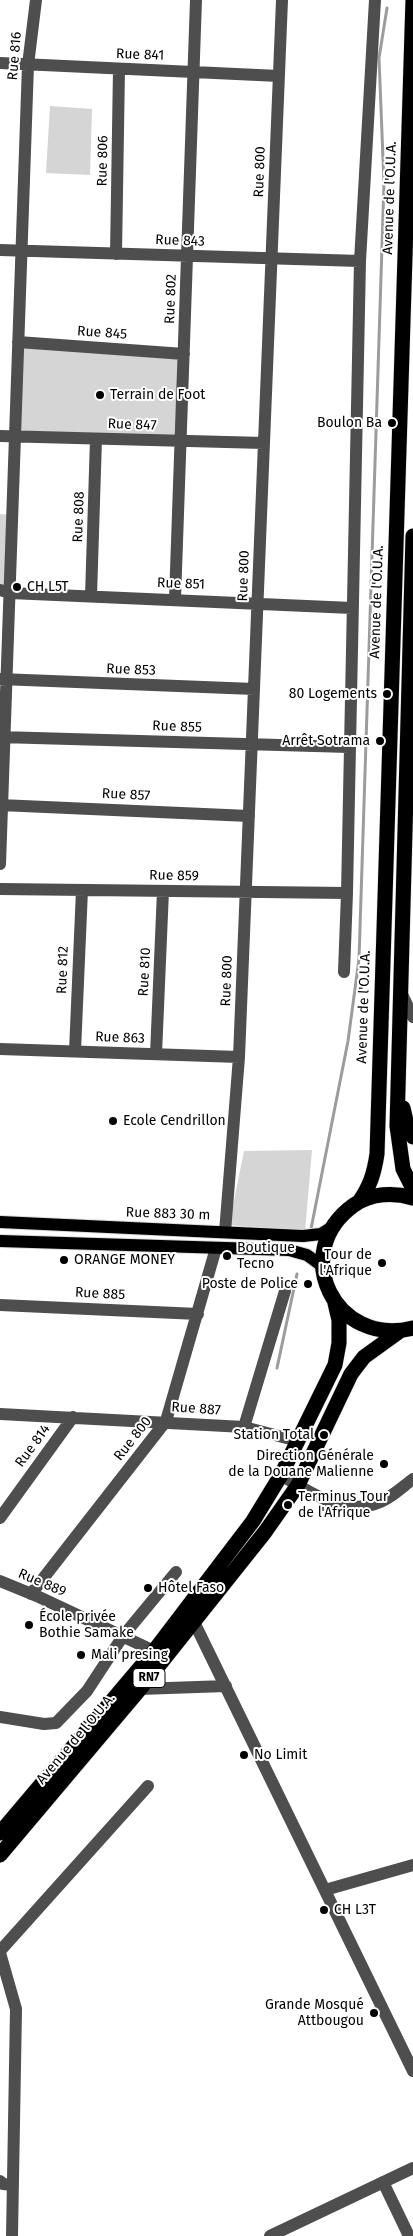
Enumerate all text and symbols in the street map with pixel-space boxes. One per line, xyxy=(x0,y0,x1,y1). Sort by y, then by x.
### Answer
street label: Rue 816 xyxy=(5,31,25,81)
street label: Rue 841 xyxy=(116,46,164,64)
street label: Rue 806 xyxy=(94,135,112,187)
street label: Avenue de l'O.U.A. xyxy=(380,141,400,255)
street label: Rue 800 xyxy=(251,146,269,198)
street label: Rue 843 xyxy=(155,232,205,250)
street label: Rue 802 xyxy=(162,274,180,324)
street label: Rue 845 xyxy=(76,323,128,343)
place label: Terrain de Foot xyxy=(110,387,205,403)
marker: Terrain de Foot xyxy=(94,389,106,401)
place label: Boulon Ba xyxy=(317,415,382,431)
street label: Rue 847 xyxy=(107,416,157,434)
marker: Boulon Ba xyxy=(386,417,398,429)
street label: Rue 808 xyxy=(70,491,88,543)
street label: Avenue de l'O.U.A. xyxy=(367,545,387,659)
street label: Rue 800 xyxy=(235,550,253,602)
street label: Rue 851 xyxy=(157,575,205,593)
place label: CH L5T xyxy=(27,579,69,595)
marker: CH L5T xyxy=(11,581,23,593)
street label: Rue 853 xyxy=(106,661,156,679)
place label: 80 Logements xyxy=(289,686,377,702)
marker: 80 Logements xyxy=(381,688,393,700)
street label: Rue 855 xyxy=(152,718,202,736)
place label: Arrêt Sotrama xyxy=(282,733,370,749)
marker: Arrêt Sotrama xyxy=(374,735,386,747)
street label: Rue 857 xyxy=(101,785,151,805)
street label: Rue 859 xyxy=(149,867,199,885)
street label: Rue 812 xyxy=(54,946,72,994)
street label: Rue 810 xyxy=(135,947,155,997)
street label: Avenue de l'O.U.A. xyxy=(354,950,374,1064)
street label: Rue 800 xyxy=(218,955,236,1007)
street label: Rue 863 xyxy=(95,1029,145,1047)
place label: Ecole Cendrillon xyxy=(123,1113,226,1129)
marker: Ecole Cendrillon xyxy=(107,1115,119,1127)
street label: Rue 883 30 m xyxy=(125,1204,211,1224)
place label: Boutique Tecno xyxy=(237,1240,295,1272)
place label: Tour de l'Afrique xyxy=(319,1247,372,1280)
marker: Boutique Tecno xyxy=(221,1250,233,1262)
place label: ORANGE MONEY xyxy=(74,1252,175,1268)
marker: ORANGE MONEY xyxy=(58,1254,70,1266)
marker: Tour de l'Afrique xyxy=(376,1257,388,1269)
place label: Poste de Police xyxy=(202,1276,298,1292)
marker: Poste de Police xyxy=(302,1278,314,1290)
street label: Rue 885 xyxy=(74,1284,126,1304)
street label: Rue 887 xyxy=(171,1399,221,1419)
street label: Rue 800 xyxy=(111,1414,155,1464)
street label: Rue 814 xyxy=(12,1421,54,1471)
place label: Station Total xyxy=(234,1427,314,1443)
marker: Station Total xyxy=(318,1429,330,1441)
place label: Direction Générale de la Douane Malienne xyxy=(228,1448,374,1480)
marker: Direction Générale de la Douane Malienne xyxy=(378,1458,390,1470)
place label: Terminus Tour de l'Afrique xyxy=(298,1489,388,1521)
marker: Terminus Tour de l'Afrique xyxy=(282,1499,294,1511)
street label: Rue 889 xyxy=(15,1565,69,1601)
place label: Hôtel Faso xyxy=(158,1580,224,1596)
marker: Hôtel Faso xyxy=(142,1582,154,1594)
place label: École privée Bothie Samake xyxy=(39,1609,134,1641)
marker: École privée Bothie Samake xyxy=(23,1619,35,1631)
place label: Mali presing xyxy=(91,1647,168,1663)
marker: Mali presing xyxy=(75,1649,87,1661)
road number: RN7 xyxy=(133,1669,165,1688)
street label: Avenue de l'O.U.A. xyxy=(33,1690,119,1788)
place label: No Limit xyxy=(254,1747,307,1763)
marker: No Limit xyxy=(238,1749,250,1761)
place label: CH L3T xyxy=(334,1902,376,1918)
marker: CH L3T xyxy=(318,1904,330,1916)
place label: Grande Mosqué Attbougou xyxy=(265,1997,364,2030)
marker: Grande Mosqué Attbougou xyxy=(368,2007,380,2019)

